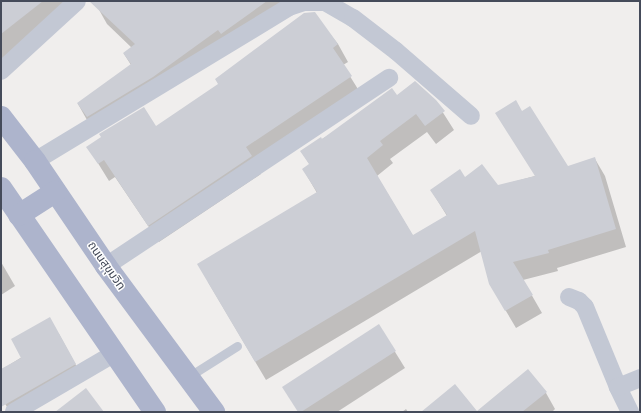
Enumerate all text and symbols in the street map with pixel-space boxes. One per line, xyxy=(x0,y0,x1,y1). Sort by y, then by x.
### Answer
street label: ถนนสุขุมวิท xyxy=(84,239,128,293)

